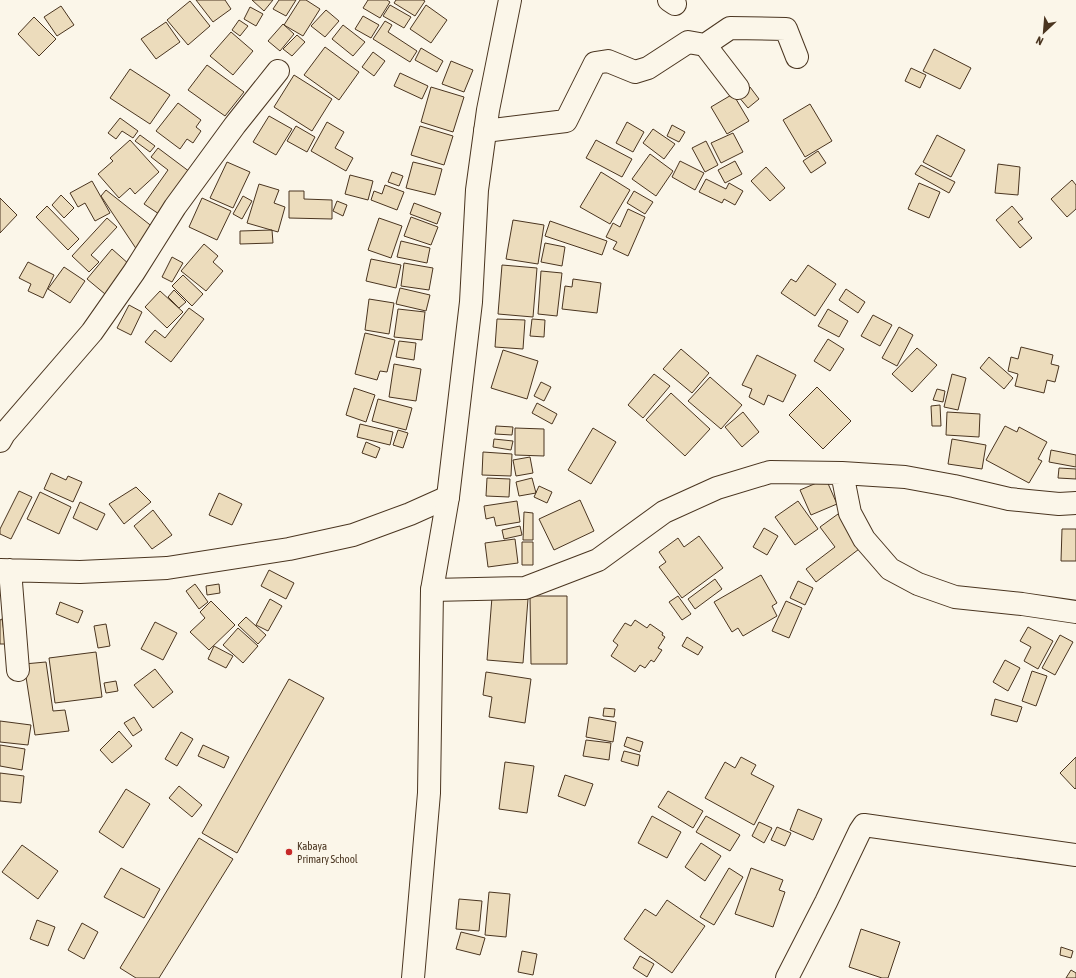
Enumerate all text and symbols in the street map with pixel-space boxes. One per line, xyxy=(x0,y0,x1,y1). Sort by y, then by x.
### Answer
north arrow xyxy=(1024,12,1064,52)
text: N xyxy=(1034,34,1045,48)
place label: Kabaya Primary School xyxy=(297,840,358,865)
marker: Kabaya Primary School xyxy=(284,847,294,857)

